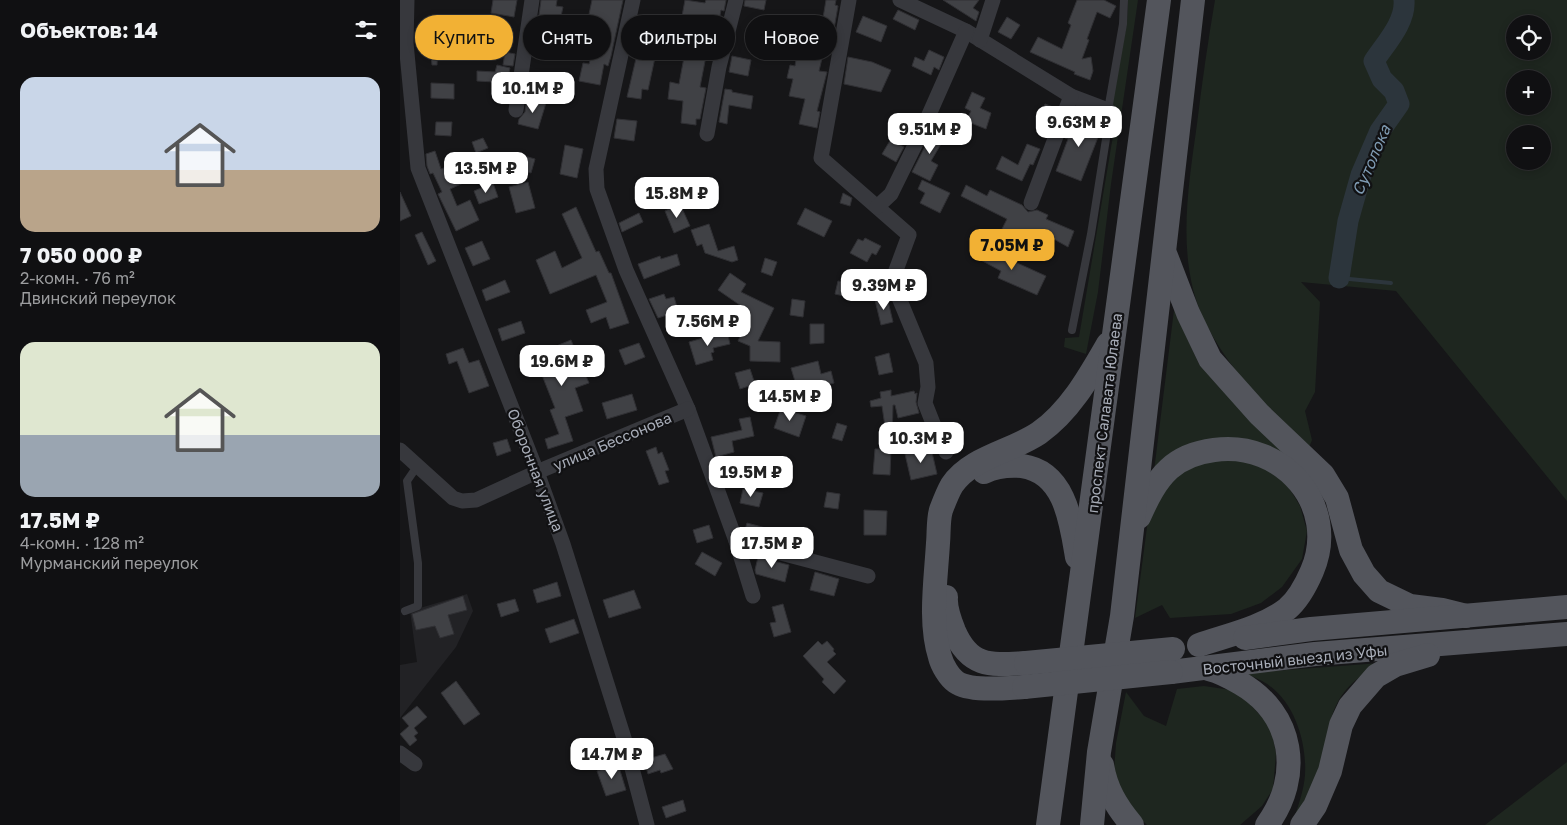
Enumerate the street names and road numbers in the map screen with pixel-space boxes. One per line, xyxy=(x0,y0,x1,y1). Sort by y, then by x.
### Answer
street label: проспект Салавата Юлаева xyxy=(1083,312,1125,514)
street label: Оборонная улица xyxy=(504,406,568,534)
street label: улица Бессонова xyxy=(550,408,674,474)
street label: Восточный выезд из Уфы xyxy=(1202,640,1388,678)

